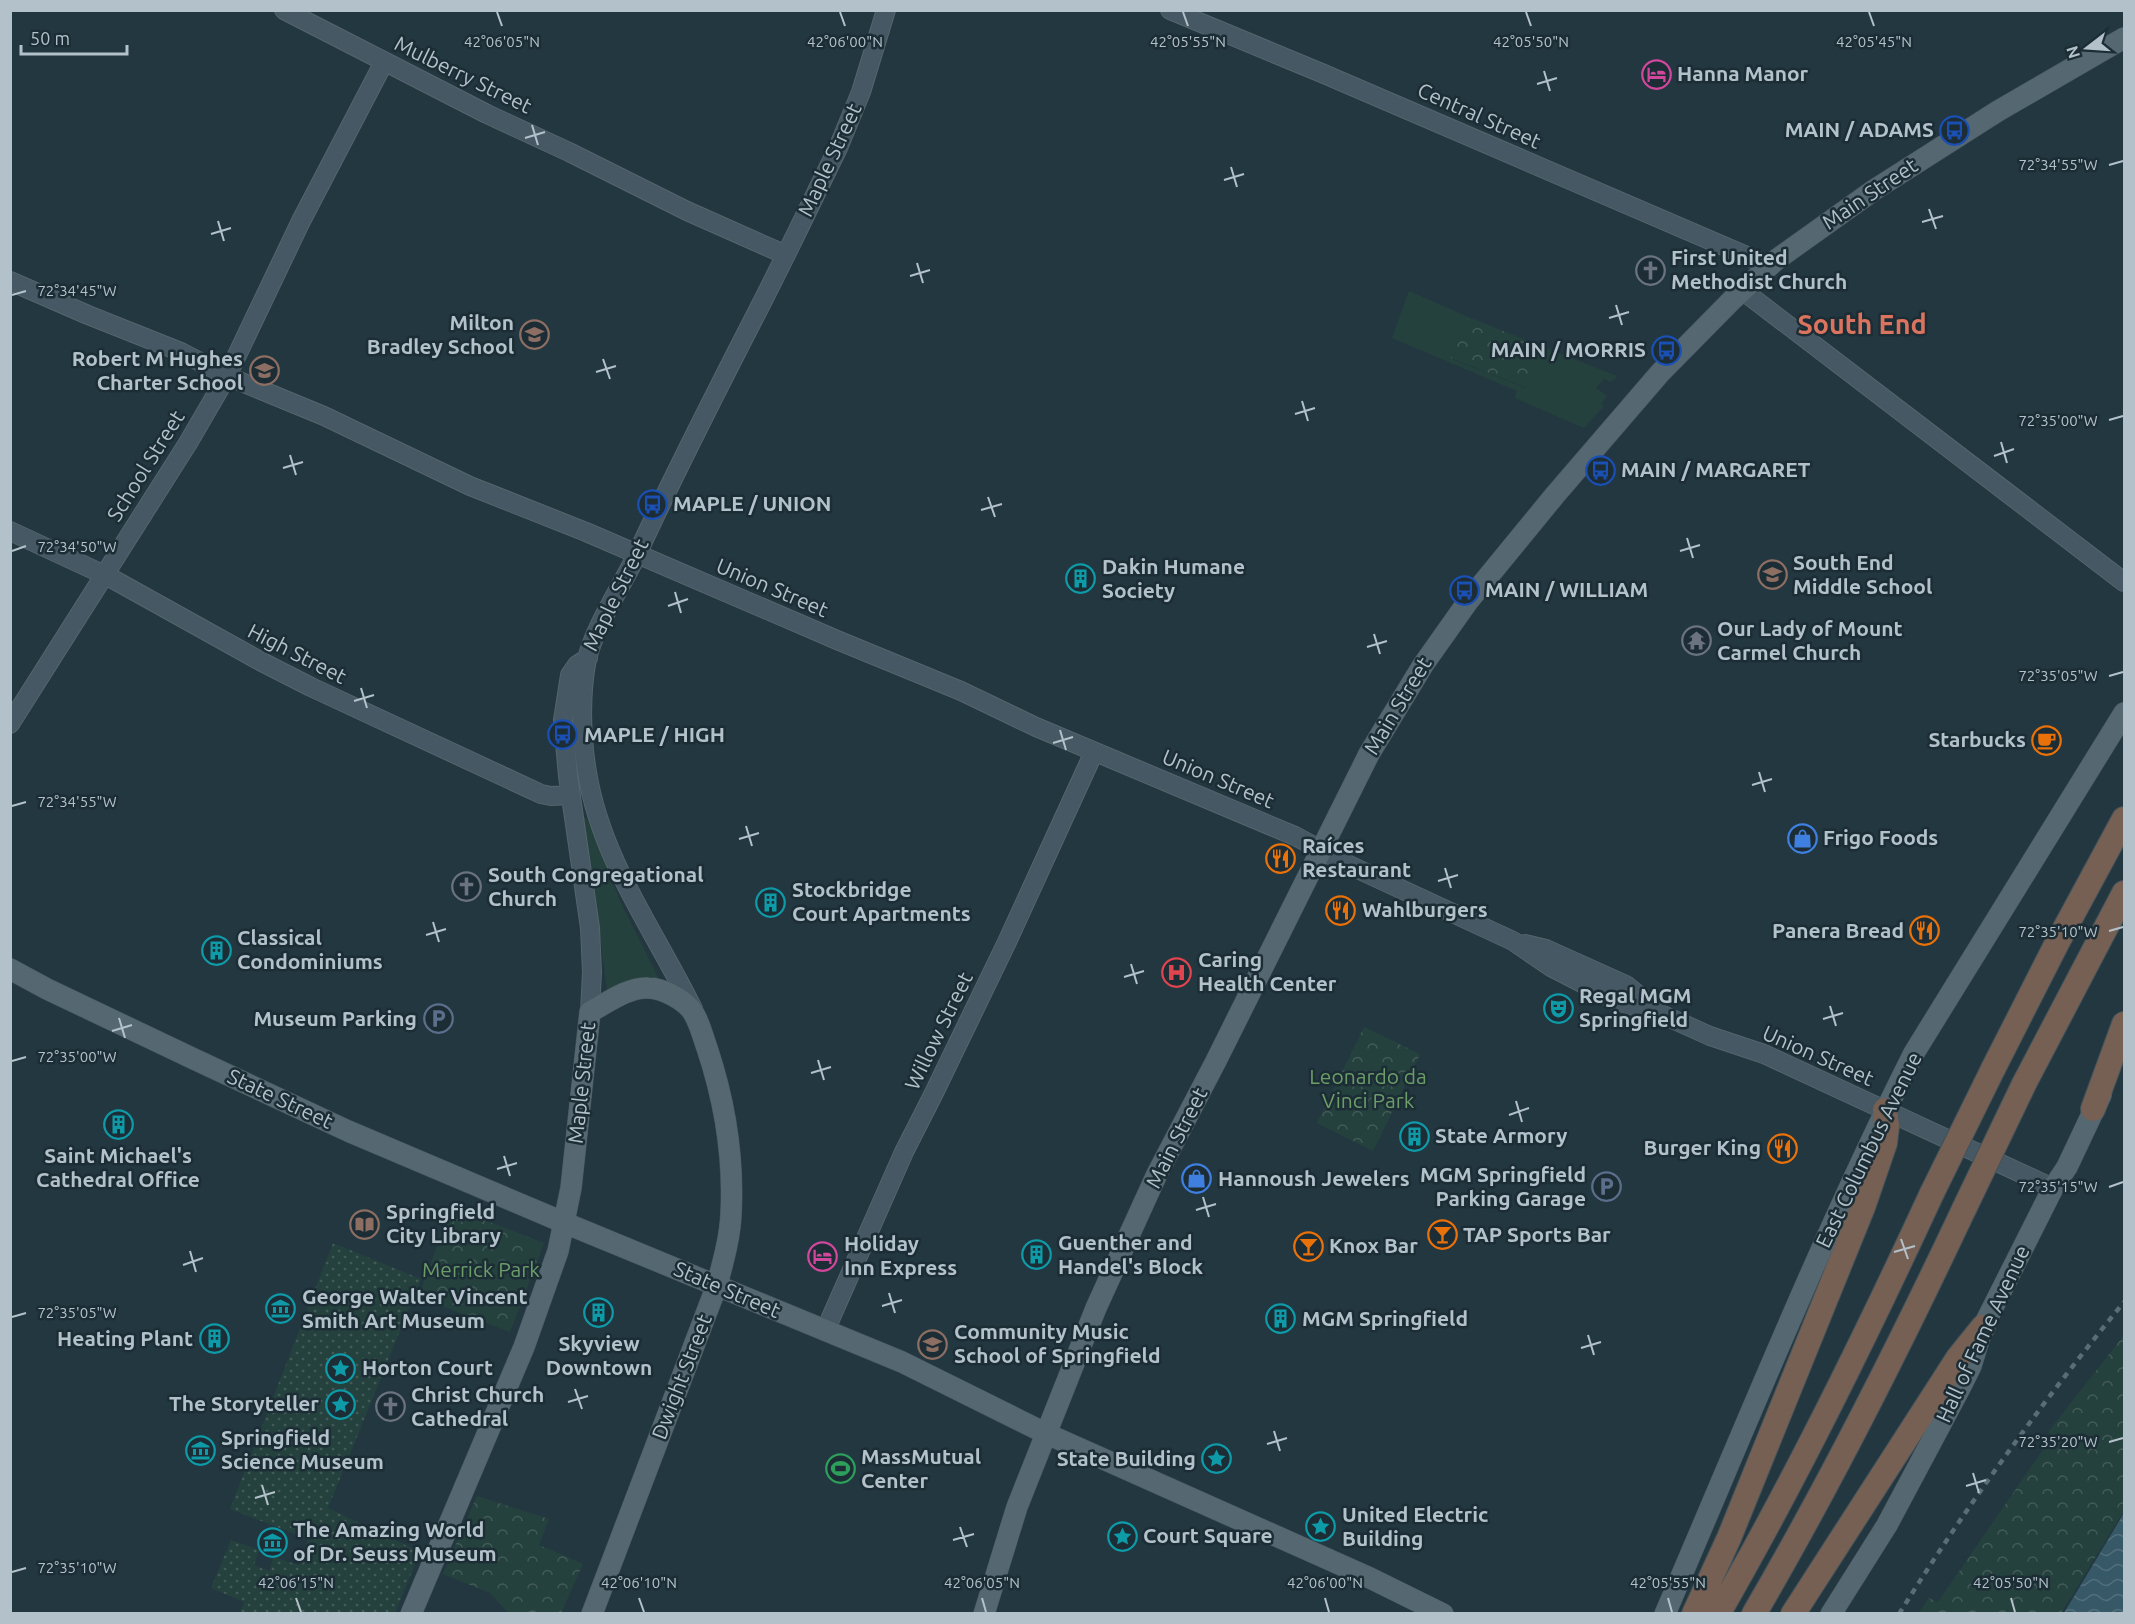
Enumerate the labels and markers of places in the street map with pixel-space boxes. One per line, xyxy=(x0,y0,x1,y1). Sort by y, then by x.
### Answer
hotel icon: Hanna Manor xyxy=(1640,58,1672,90)
place label: Hanna Manor xyxy=(1677,61,1809,85)
bus stop icon: MAIN / ADAMS xyxy=(1939,114,1971,146)
place label: MAIN / ADAMS xyxy=(1785,117,1934,141)
place label: First United Methodist Church xyxy=(1671,245,1847,293)
church icon: First United Methodist Church xyxy=(1634,254,1666,286)
place label: Milton Bradley School xyxy=(367,310,514,358)
school or university icon: Milton Bradley School xyxy=(519,319,551,351)
bus stop icon: MAIN / MORRIS xyxy=(1651,334,1683,366)
place label: MAIN / MORRIS xyxy=(1491,337,1646,361)
place label: Robert M Hughes Charter School xyxy=(72,346,243,394)
school or university icon: Robert M Hughes Charter School xyxy=(248,355,280,387)
bus stop icon: MAIN / MARGARET xyxy=(1584,454,1616,486)
place label: MAIN / MARGARET xyxy=(1621,457,1811,481)
bus stop icon: MAPLE / UNION xyxy=(636,488,668,520)
place label: MAPLE / UNION xyxy=(673,491,831,515)
place label: South End Middle School xyxy=(1793,550,1932,598)
place label: Dakin Humane Society xyxy=(1102,554,1245,602)
school or university icon: South End Middle School xyxy=(1756,559,1788,591)
building icon: Dakin Humane Society xyxy=(1065,563,1097,595)
bus stop icon: MAIN / WILLIAM xyxy=(1448,574,1480,606)
place label: MAIN / WILLIAM xyxy=(1485,577,1648,601)
place label: Our Lady of Mount Carmel Church xyxy=(1717,616,1903,664)
temple icon: Our Lady of Mount Carmel Church xyxy=(1680,625,1712,657)
bus stop icon: MAPLE / HIGH xyxy=(547,719,579,751)
place label: MAPLE / HIGH xyxy=(584,722,725,746)
cafe icon: Starbucks xyxy=(2031,724,2063,756)
place label: Starbucks xyxy=(1928,727,2026,751)
shop icon: Frigo Foods xyxy=(1786,822,1818,854)
place label: Frigo Foods xyxy=(1823,825,1938,849)
place label: Raíces Restaurant xyxy=(1302,833,1411,881)
restaurant icon: Raíces Restaurant xyxy=(1265,842,1297,874)
place label: South Congregational Church xyxy=(488,862,704,910)
church icon: South Congregational Church xyxy=(451,871,483,903)
place label: Stockbridge Court Apartments xyxy=(792,877,971,925)
building icon: Stockbridge Court Apartments xyxy=(755,886,787,918)
restaurant icon: Wahlburgers xyxy=(1325,894,1357,926)
place label: Wahlburgers xyxy=(1362,897,1488,921)
restaurant icon: Panera Bread xyxy=(1909,915,1941,947)
place label: Panera Bread xyxy=(1772,918,1904,942)
place label: Classical Condominiums xyxy=(237,925,383,973)
building icon: Classical Condominiums xyxy=(200,934,232,966)
place label: Caring Health Center xyxy=(1198,947,1337,995)
hospital icon: Caring Health Center xyxy=(1161,956,1193,988)
place label: Regal MGM Springfield xyxy=(1579,983,1692,1031)
theatre icon: Regal MGM Springfield xyxy=(1542,992,1574,1024)
parking icon: Museum Parking xyxy=(422,1003,454,1035)
place label: Museum Parking xyxy=(253,1006,417,1030)
building icon: Saint Michael's Cathedral Office xyxy=(102,1109,134,1141)
building icon: State Armory xyxy=(1398,1120,1430,1152)
place label: State Armory xyxy=(1435,1123,1567,1147)
restaurant icon: Burger King xyxy=(1766,1132,1798,1164)
place label: Burger King xyxy=(1644,1135,1761,1159)
place label: Saint Michael's Cathedral Office xyxy=(36,1143,200,1191)
place label: MGM Springfield Parking Garage xyxy=(1420,1162,1586,1210)
shop icon: Hannoush Jewelers xyxy=(1181,1163,1213,1195)
place label: Hannoush Jewelers xyxy=(1218,1166,1410,1190)
parking icon: MGM Springfield Parking Garage xyxy=(1591,1171,1623,1203)
place label: Springfield City Library xyxy=(386,1199,501,1247)
library icon: Springfield City Library xyxy=(349,1208,381,1240)
bar icon: TAP Sports Bar xyxy=(1426,1219,1458,1251)
place label: TAP Sports Bar xyxy=(1463,1222,1611,1246)
place label: Guenther and Handel's Block xyxy=(1058,1230,1203,1278)
bar icon: Knox Bar xyxy=(1292,1230,1324,1262)
place label: Holiday Inn Express xyxy=(844,1231,957,1279)
place label: Knox Bar xyxy=(1329,1233,1418,1257)
building icon: Guenther and Handel's Block xyxy=(1021,1239,1053,1271)
hotel icon: Holiday Inn Express xyxy=(807,1240,839,1272)
place label: George Walter Vincent Smith Art Museum xyxy=(302,1284,527,1332)
museum icon: George Walter Vincent Smith Art Museum xyxy=(265,1293,297,1325)
building icon: Skyview Downtown xyxy=(583,1297,615,1329)
building icon: MGM Springfield xyxy=(1265,1303,1297,1335)
place label: MGM Springfield xyxy=(1302,1306,1468,1330)
place label: Community Music School of Springfield xyxy=(954,1319,1161,1367)
building icon: Heating Plant xyxy=(198,1323,230,1355)
place label: Heating Plant xyxy=(57,1326,193,1350)
school or university icon: Community Music School of Springfield xyxy=(917,1328,949,1360)
place label: Skyview Downtown xyxy=(546,1331,652,1379)
place icon: Horton Court xyxy=(325,1352,357,1384)
place label: Horton Court xyxy=(362,1355,493,1379)
place label: Christ Church Cathedral xyxy=(411,1382,544,1430)
place icon: The Storyteller xyxy=(324,1388,356,1420)
place label: The Storyteller xyxy=(169,1391,319,1415)
church icon: Christ Church Cathedral xyxy=(374,1391,406,1423)
place label: Springfield Science Museum xyxy=(221,1425,384,1473)
museum icon: Springfield Science Museum xyxy=(184,1434,216,1466)
place icon: State Building xyxy=(1201,1443,1233,1475)
place label: MassMutual Center xyxy=(861,1444,981,1492)
place label: State Building xyxy=(1057,1446,1196,1470)
sports icon: MassMutual Center xyxy=(824,1453,856,1485)
place label: United Electric Building xyxy=(1342,1502,1488,1550)
place icon: United Electric Building xyxy=(1305,1511,1337,1543)
place label: The Amazing World of Dr. Seuss Museum xyxy=(293,1517,497,1565)
place icon: Court Square xyxy=(1106,1520,1138,1552)
place label: Court Square xyxy=(1143,1523,1273,1547)
museum icon: The Amazing World of Dr. Seuss Museum xyxy=(256,1526,288,1558)

